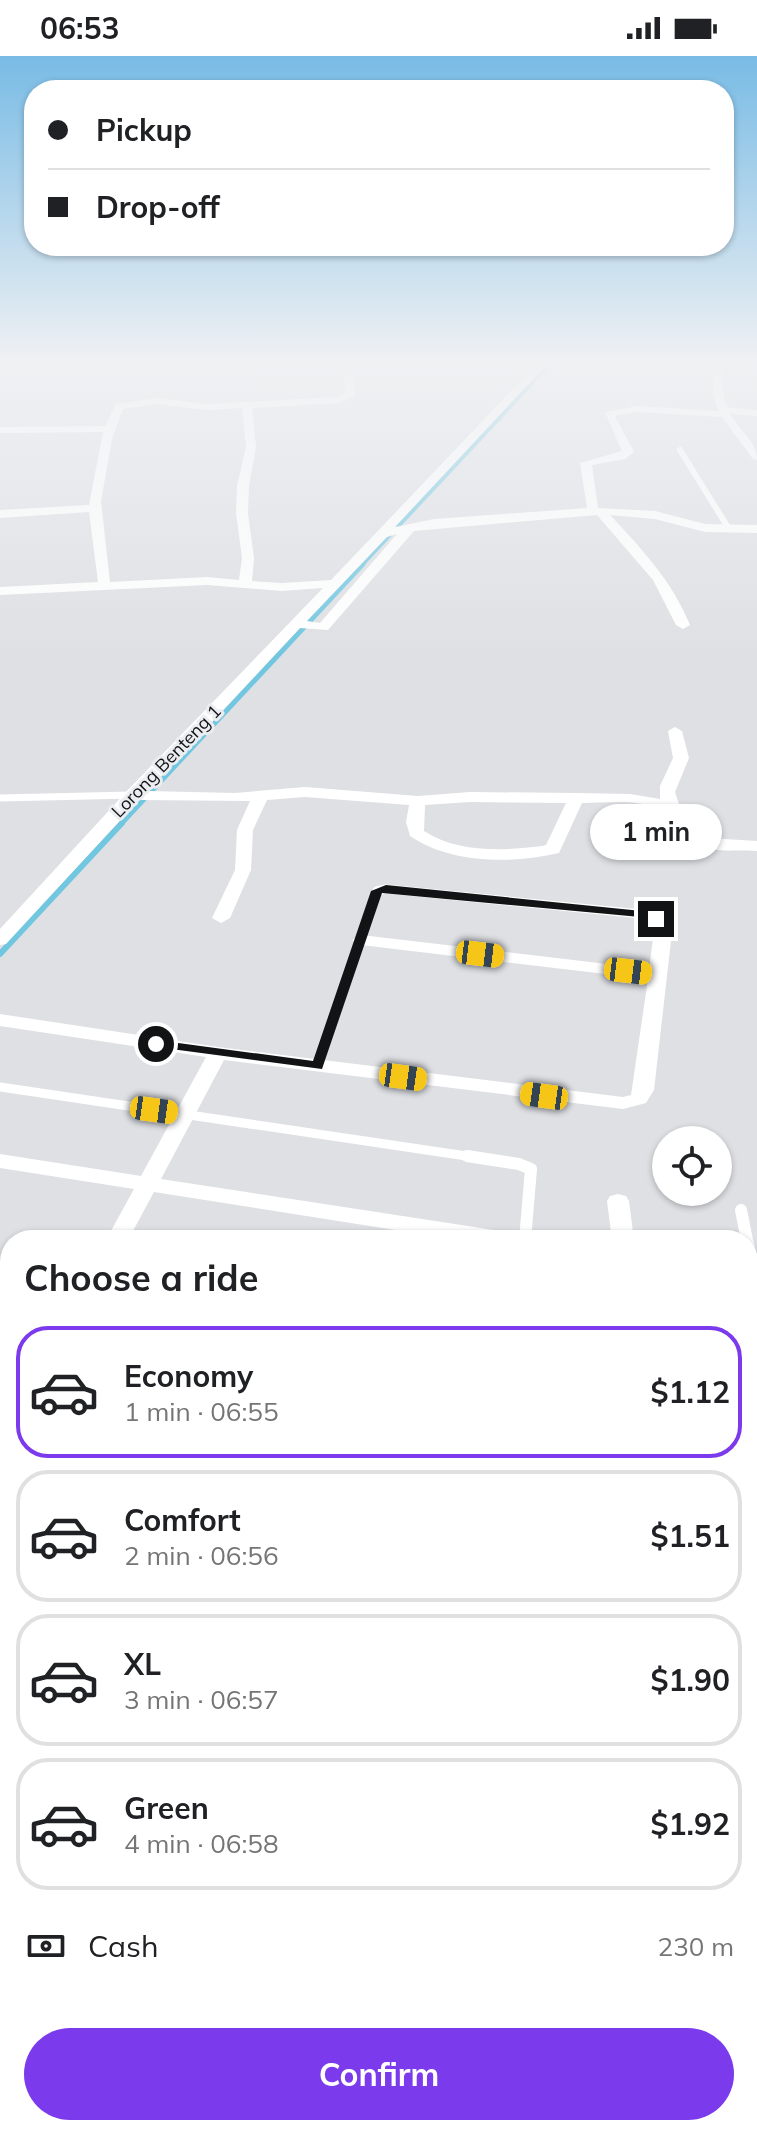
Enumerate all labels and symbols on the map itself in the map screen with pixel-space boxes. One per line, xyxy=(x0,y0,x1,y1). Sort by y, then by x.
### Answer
street label: Lorong Benteng 1 xyxy=(106,700,226,822)
callout: 1 min xyxy=(590,803,722,859)
route end xyxy=(638,901,674,937)
car xyxy=(455,939,505,969)
car xyxy=(603,956,653,986)
route start xyxy=(138,1026,174,1062)
car xyxy=(378,1062,428,1092)
car xyxy=(519,1081,569,1111)
car xyxy=(129,1095,179,1125)

